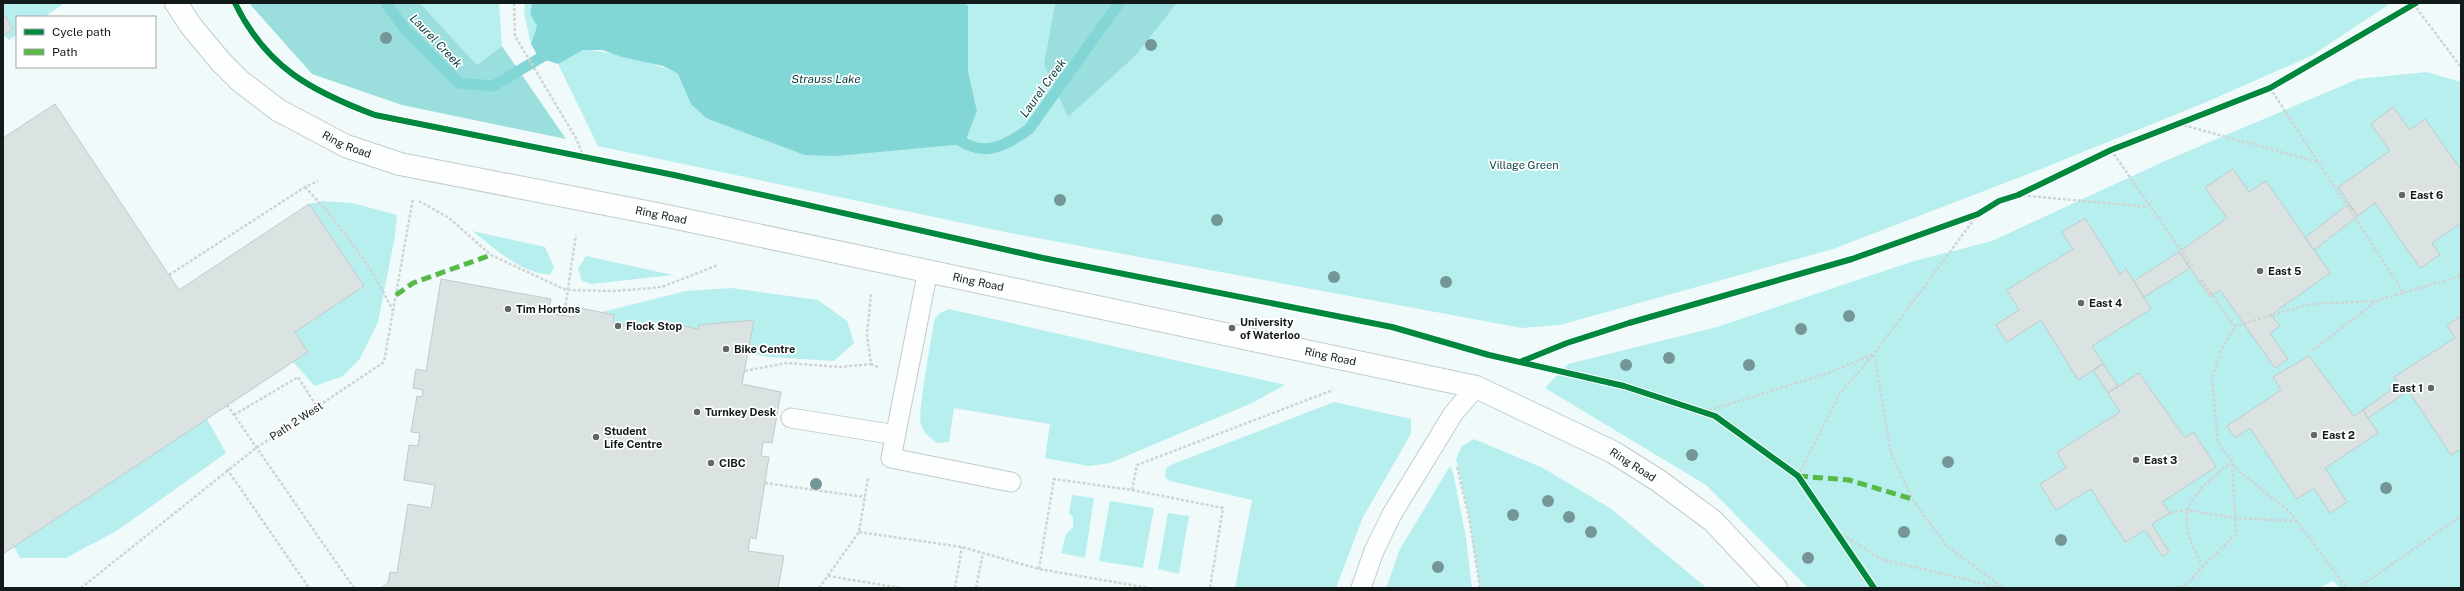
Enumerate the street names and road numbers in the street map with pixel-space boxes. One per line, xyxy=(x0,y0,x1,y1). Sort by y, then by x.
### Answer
street label: Ring Road xyxy=(320,129,373,160)
street label: Ring Road xyxy=(634,204,688,226)
street label: Ring Road xyxy=(951,271,1005,293)
street label: Ring Road xyxy=(1304,345,1357,368)
street label: Path 2 West xyxy=(267,399,325,443)
street label: Ring Road xyxy=(1608,446,1658,484)

